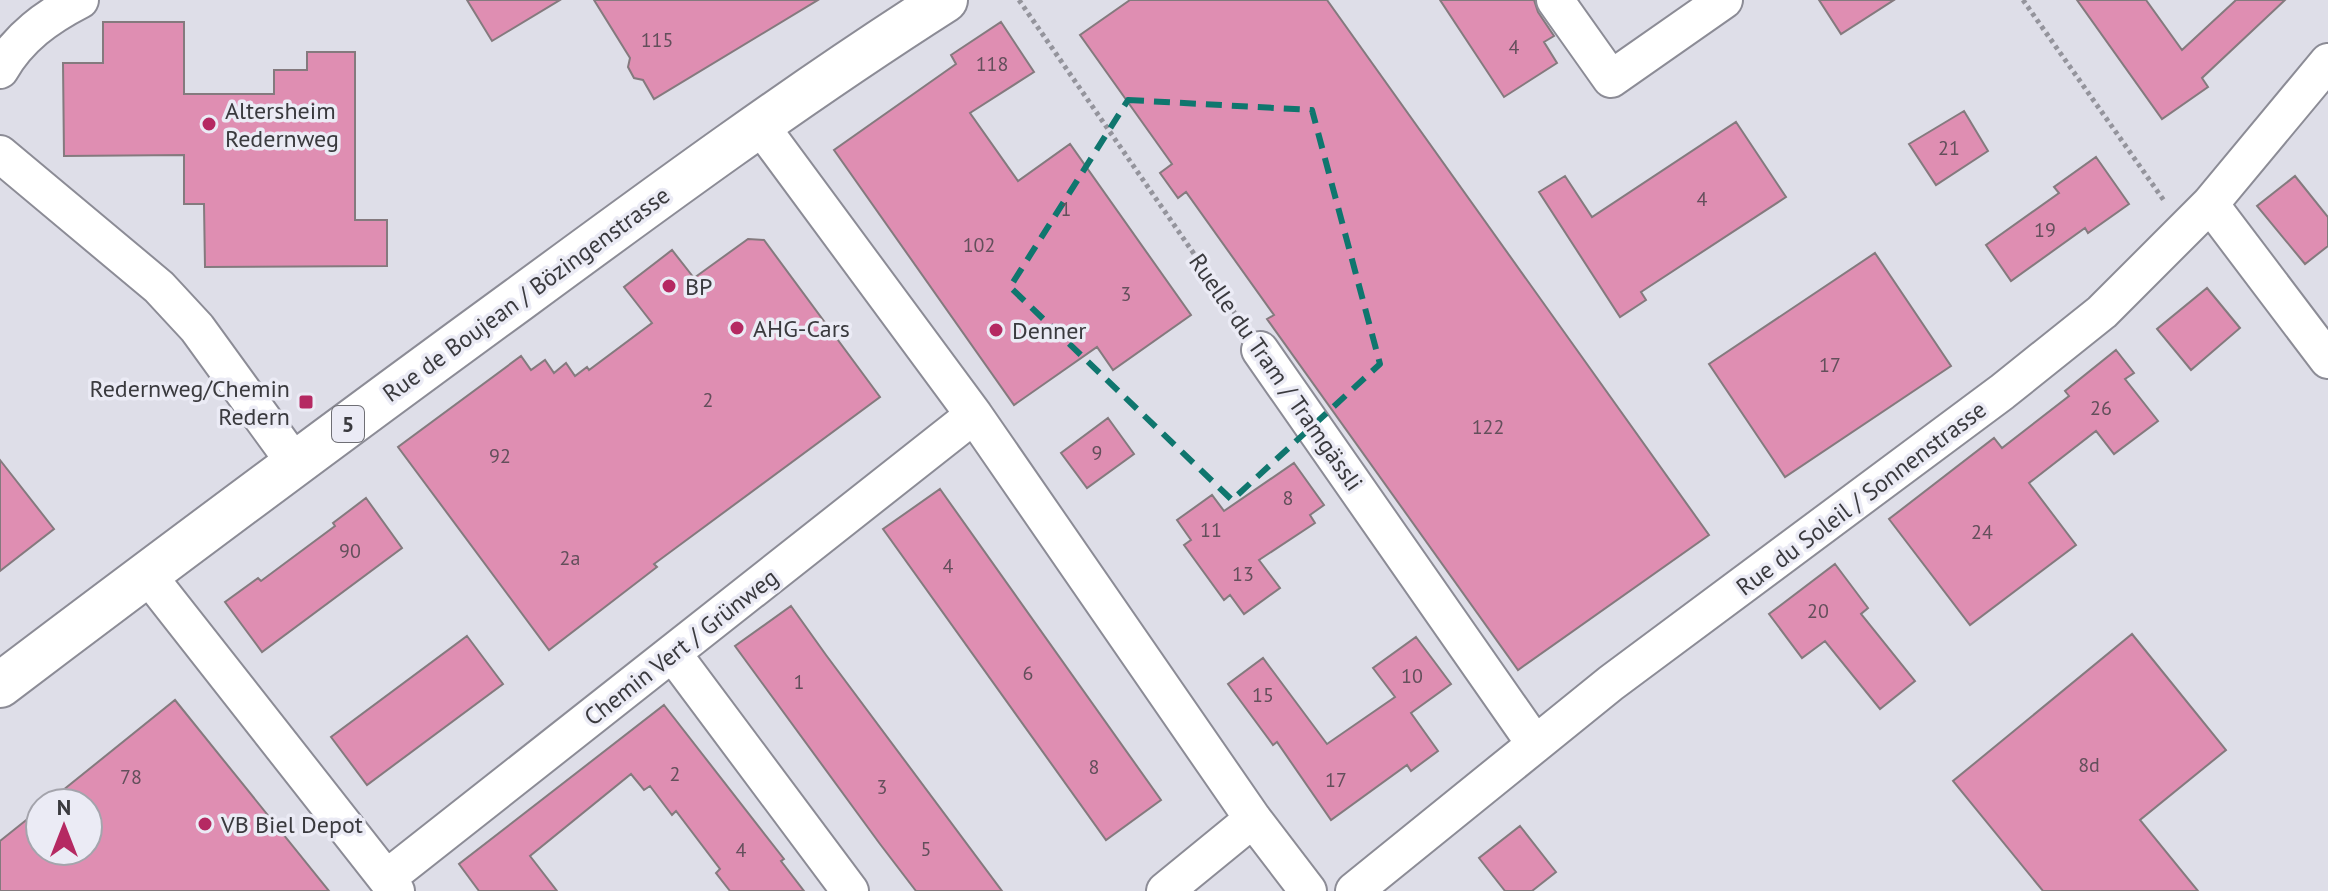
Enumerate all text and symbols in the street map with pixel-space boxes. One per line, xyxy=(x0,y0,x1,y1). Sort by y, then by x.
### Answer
house number: 115 xyxy=(641,27,673,53)
house number: 4 xyxy=(1509,34,1520,60)
house number: 118 xyxy=(976,51,1008,77)
place label: Altersheim Redernweg xyxy=(225,95,339,154)
marker: Altersheim Redernweg xyxy=(200,115,218,133)
house number: 21 xyxy=(1938,135,1960,161)
street label: Rue de Boujean / Bözingenstrasse xyxy=(376,179,676,409)
house number: 4 xyxy=(1697,186,1708,212)
house number: 1 xyxy=(1061,196,1071,222)
house number: 19 xyxy=(2034,217,2056,243)
house number: 102 xyxy=(963,232,995,258)
street label: Ruelle du Tram / Tramgässli xyxy=(1182,247,1370,497)
place label: BP xyxy=(685,271,712,302)
marker: BP xyxy=(660,277,678,295)
house number: 3 xyxy=(1121,281,1131,307)
place label: AHG-Cars xyxy=(753,313,850,344)
place label: Denner xyxy=(1012,315,1087,346)
marker: AHG-Cars xyxy=(728,319,746,337)
marker: Denner xyxy=(987,321,1005,339)
house number: 17 xyxy=(1819,352,1841,378)
place label: Redernweg/Chemin Redern xyxy=(90,373,290,432)
house number: 2 xyxy=(703,387,713,413)
marker: Redernweg/Chemin Redern xyxy=(297,393,315,411)
street label: Rue du Soleil / Sonnenstrasse xyxy=(1730,394,1992,602)
house number: 26 xyxy=(2090,395,2112,421)
road number: 5 xyxy=(332,406,364,442)
house number: 122 xyxy=(1472,414,1504,440)
house number: 9 xyxy=(1092,440,1102,466)
house number: 92 xyxy=(489,443,511,469)
house number: 8 xyxy=(1283,485,1293,511)
house number: 11 xyxy=(1200,517,1222,543)
house number: 24 xyxy=(1971,519,1993,545)
house number: 90 xyxy=(339,538,361,564)
house number: 2a xyxy=(560,545,580,571)
house number: 4 xyxy=(943,553,954,579)
house number: 13 xyxy=(1232,561,1254,587)
street label: Chemin Vert / Grünweg xyxy=(578,562,784,732)
house number: 20 xyxy=(1807,598,1829,624)
house number: 6 xyxy=(1023,660,1033,686)
house number: 10 xyxy=(1401,663,1423,689)
house number: 1 xyxy=(794,669,804,695)
house number: 15 xyxy=(1252,682,1274,708)
house number: 8d xyxy=(2078,752,2100,778)
house number: 8 xyxy=(1089,754,1099,780)
house number: 2 xyxy=(670,761,680,787)
house number: 78 xyxy=(120,764,142,790)
house number: 17 xyxy=(1325,767,1347,793)
house number: 3 xyxy=(877,774,887,800)
north arrow xyxy=(24,787,104,867)
text: N xyxy=(57,793,71,821)
place label: VB Biel Depot xyxy=(220,809,363,840)
marker: VB Biel Depot xyxy=(196,815,214,833)
house number: 5 xyxy=(921,836,931,862)
house number: 4 xyxy=(736,837,747,863)

